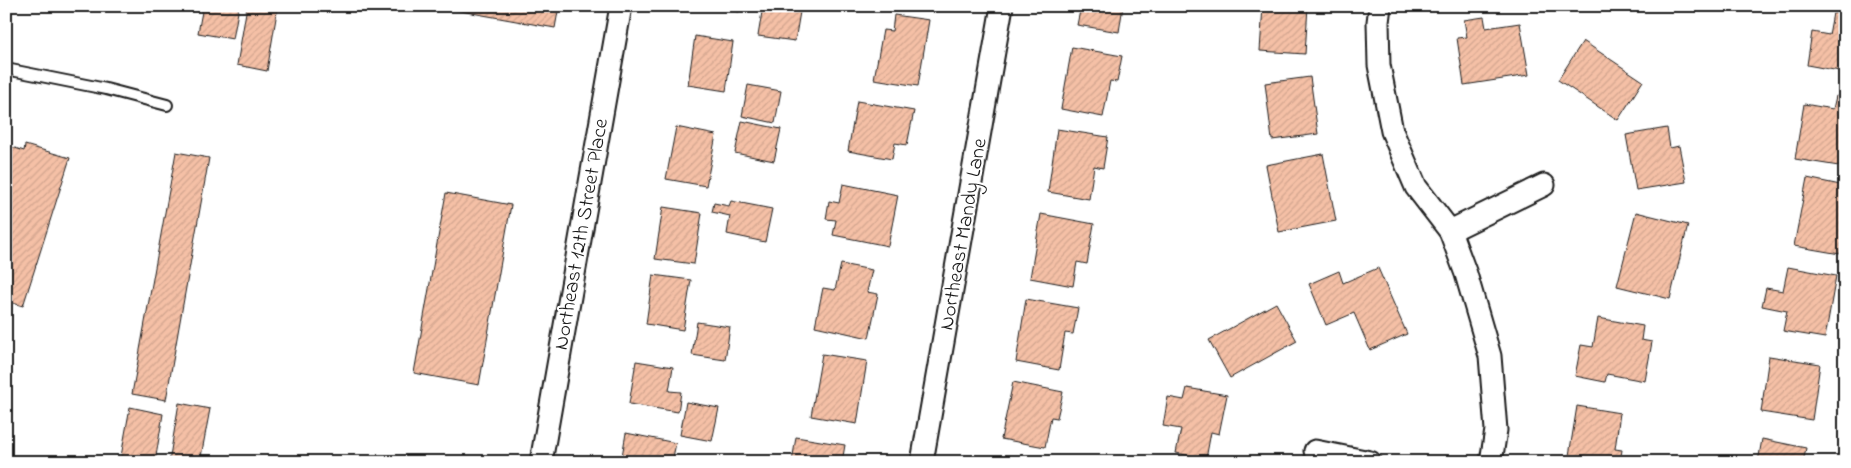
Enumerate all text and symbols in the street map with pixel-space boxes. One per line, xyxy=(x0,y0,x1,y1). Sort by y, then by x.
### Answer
street label: Northeast 12th Street Place xyxy=(547,116,617,352)
street label: Northeast Mandy Lane xyxy=(932,135,998,333)

